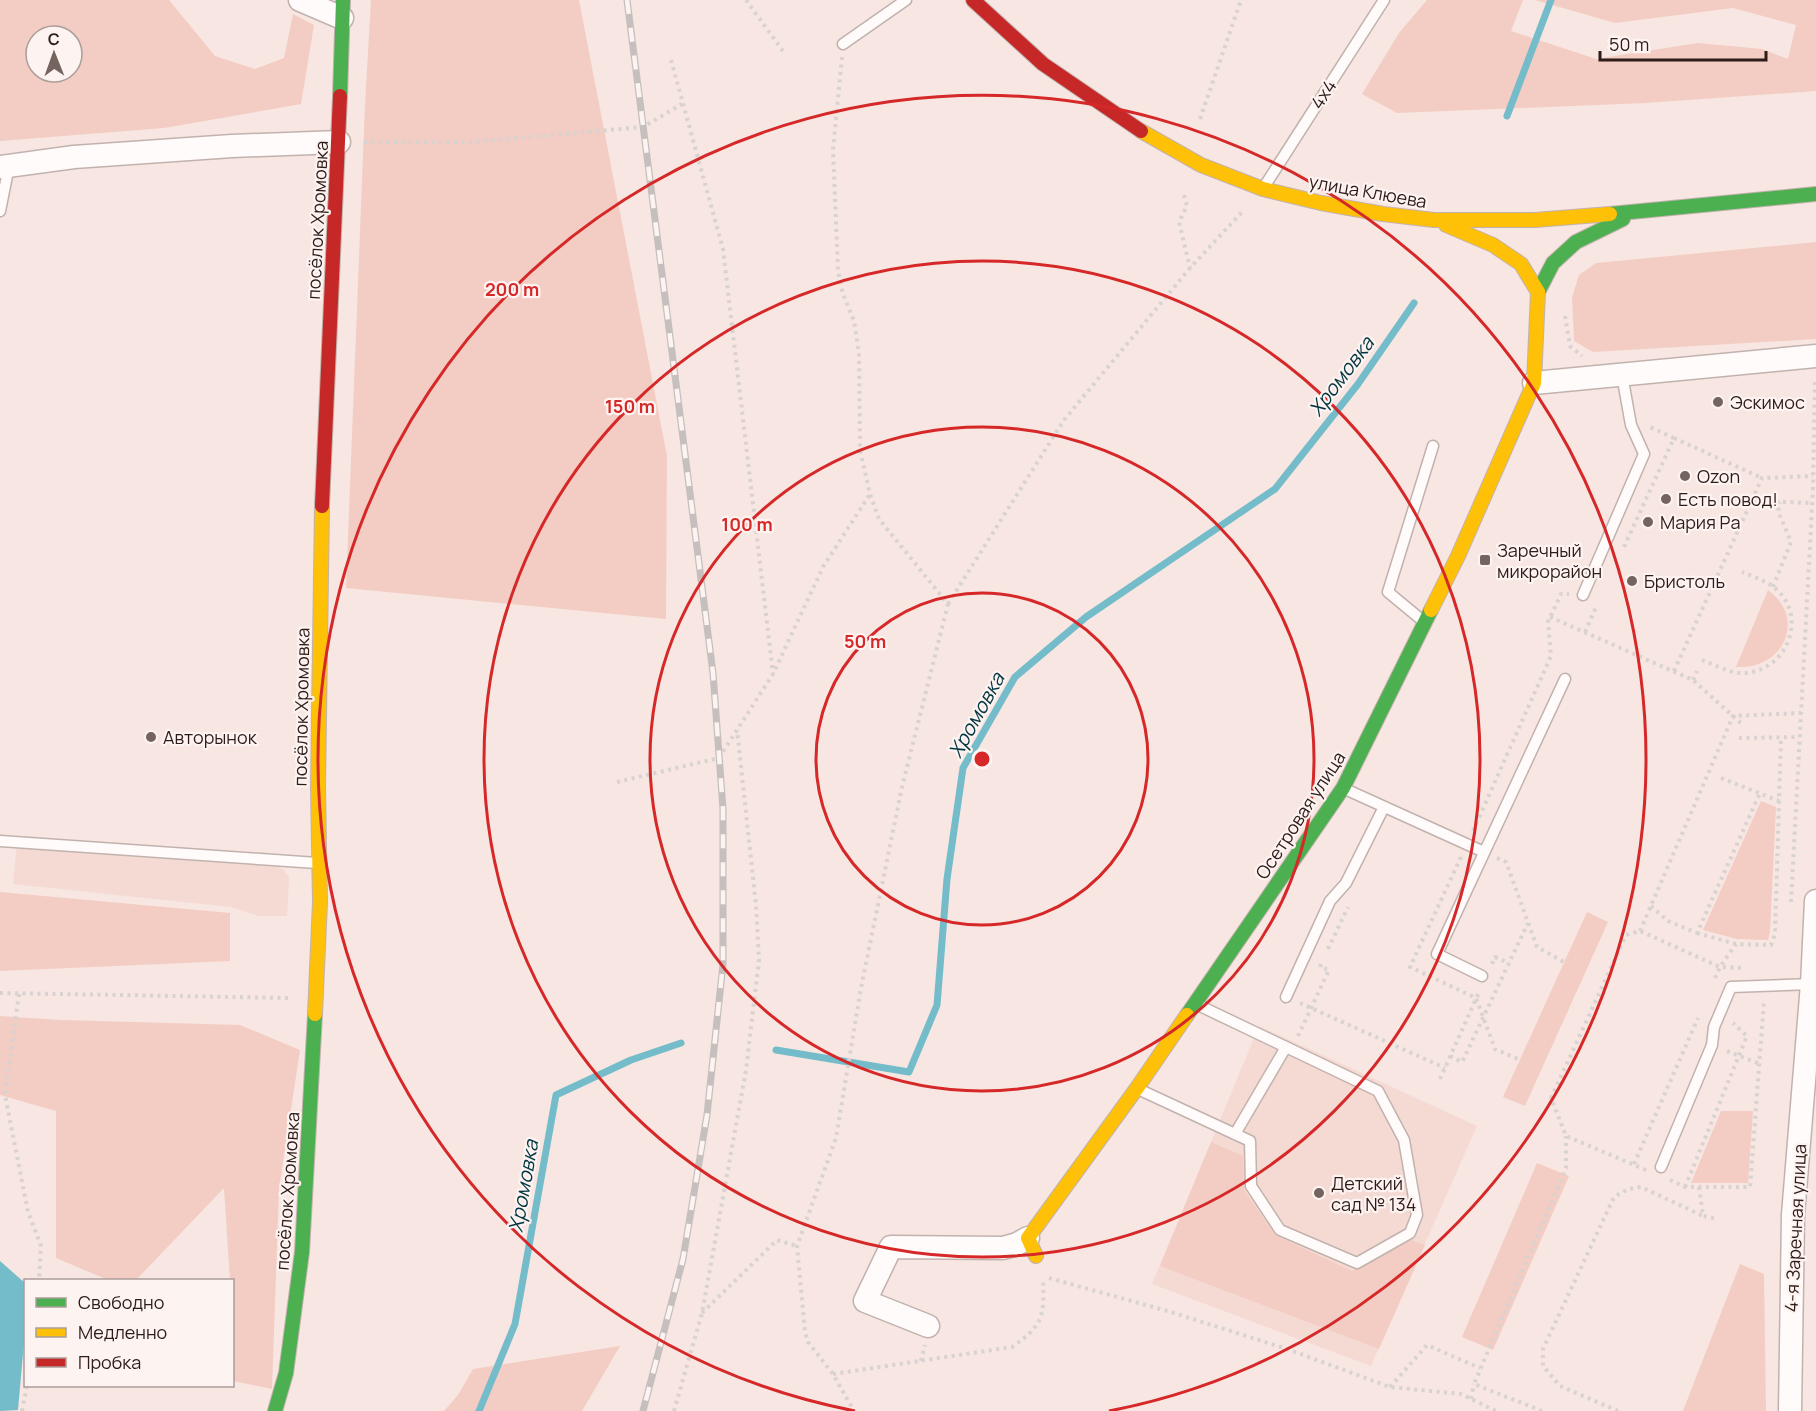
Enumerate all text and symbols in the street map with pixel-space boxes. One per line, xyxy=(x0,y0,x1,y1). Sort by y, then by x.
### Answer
north arrow xyxy=(24,24,84,84)
scale bar xyxy=(1600,24,1766,62)
text: С xyxy=(48,28,60,50)
text: 50 m xyxy=(1609,32,1649,56)
street label: 4x4 xyxy=(1305,75,1341,113)
street label: посёлок Хромовка xyxy=(301,140,333,300)
street label: улица Клюева xyxy=(1307,169,1429,213)
text: 200 m xyxy=(485,277,539,301)
water label: Хромовка xyxy=(1302,330,1380,421)
place label: Эскимос xyxy=(1730,390,1805,414)
text: 150 m xyxy=(605,394,655,418)
marker: Эскимос xyxy=(1711,395,1725,409)
place label: Ozon xyxy=(1697,464,1740,488)
marker: Ozon xyxy=(1678,469,1692,483)
place label: Есть повод! xyxy=(1678,487,1778,511)
marker: Есть повод! xyxy=(1659,492,1673,506)
place label: Мария Ра xyxy=(1660,510,1740,534)
text: 100 m xyxy=(721,512,773,536)
marker: Мария Ра xyxy=(1641,515,1655,529)
place label: Заречный микрорайон xyxy=(1497,538,1602,583)
marker: Заречный микрорайон xyxy=(1478,553,1492,567)
place label: Бристоль xyxy=(1644,569,1725,593)
marker: Бристоль xyxy=(1625,574,1639,588)
street label: посёлок Хромовка xyxy=(288,627,314,787)
text: 50 m xyxy=(844,629,886,653)
water label: Хромовка xyxy=(942,667,1011,762)
place label: Авторынок xyxy=(163,725,258,749)
marker: Авторынок xyxy=(144,730,158,744)
street label: Осетровая улица xyxy=(1250,746,1350,884)
centre of rings xyxy=(972,749,992,769)
street label: посёлок Хромовка xyxy=(269,1111,305,1271)
water label: Хромовка xyxy=(502,1137,545,1234)
street label: 4-я Заречная улица xyxy=(1779,1143,1811,1313)
place label: Детский сад № 134 xyxy=(1331,1171,1416,1216)
marker: Детский сад № 134 xyxy=(1312,1186,1326,1200)
legend xyxy=(24,1279,234,1387)
text: Свободно xyxy=(78,1290,164,1314)
text: Медленно xyxy=(78,1320,167,1344)
text: Пробка xyxy=(78,1350,141,1374)

